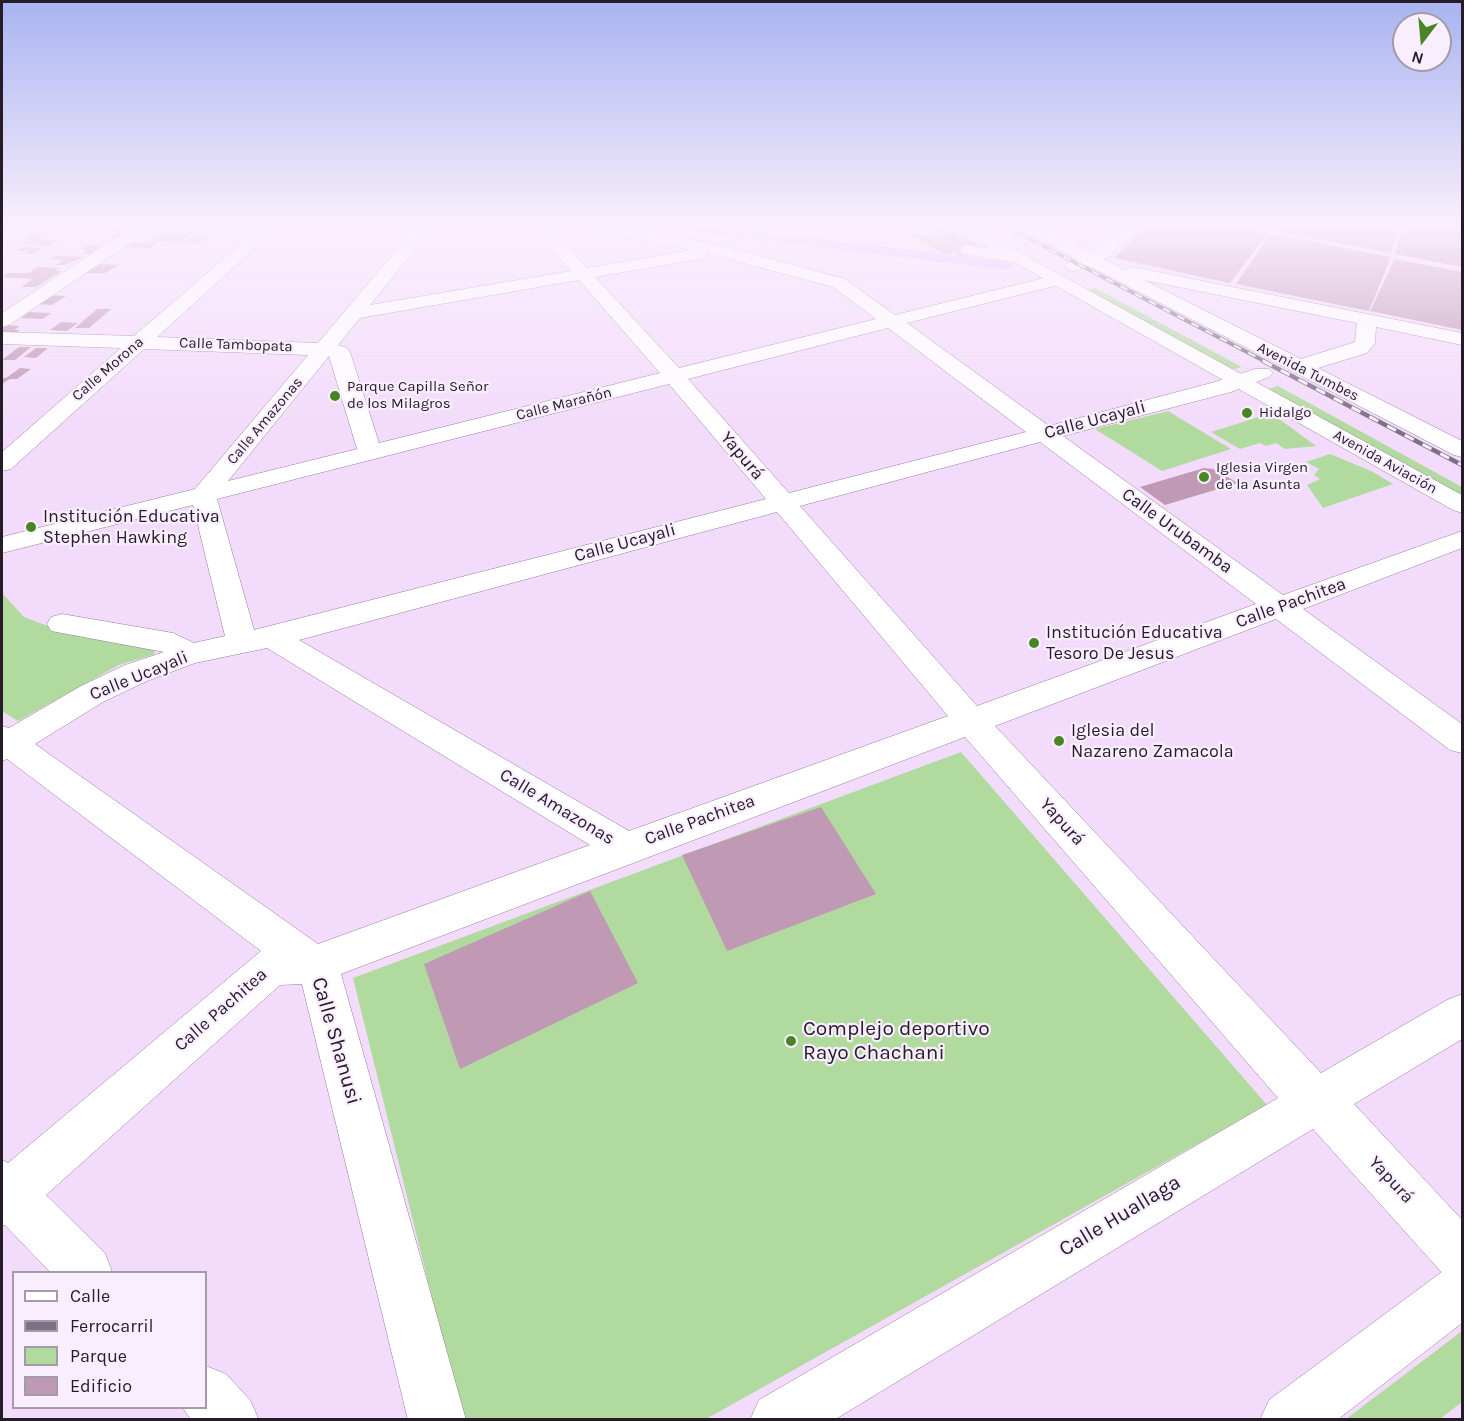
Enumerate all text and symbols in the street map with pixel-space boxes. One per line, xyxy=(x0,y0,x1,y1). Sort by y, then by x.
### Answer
north arrow xyxy=(1392,12,1452,72)
text: N xyxy=(1409,47,1426,69)
street label: Calle Morona xyxy=(69,333,147,405)
street label: Calle Tambopata xyxy=(179,334,293,356)
street label: Avenida Tumbes xyxy=(1254,339,1362,405)
street label: Calle Amazonas xyxy=(223,374,307,468)
place label: Parque Capilla Señor de los Milagros xyxy=(347,378,488,413)
street label: Calle Marañón xyxy=(514,383,614,425)
marker: Parque Capilla Señor de los Milagros xyxy=(328,389,342,403)
street label: Calle Ucayali xyxy=(1042,396,1148,444)
place label: Hidalgo xyxy=(1259,404,1312,422)
marker: Hidalgo xyxy=(1240,406,1254,420)
street label: Avenida Aviación xyxy=(1330,426,1440,498)
street label: Yapurá xyxy=(716,427,768,485)
place label: Iglesia Virgen de la Asunta xyxy=(1216,459,1308,494)
marker: Iglesia Virgen de la Asunta xyxy=(1197,470,1211,484)
street label: Calle Urubamba xyxy=(1117,484,1237,578)
place label: Institución Educativa Stephen Hawking xyxy=(43,506,220,548)
street label: Calle Ucayali xyxy=(572,519,678,567)
marker: Institución Educativa Stephen Hawking xyxy=(24,520,38,534)
street label: Calle Pachitea xyxy=(1233,573,1349,633)
place label: Institución Educativa Tesoro De Jesus xyxy=(1046,622,1223,664)
marker: Institución Educativa Tesoro De Jesus xyxy=(1027,636,1041,650)
street label: Calle Ucayali xyxy=(87,646,191,706)
place label: Iglesia del Nazareno Zamacola xyxy=(1071,720,1234,762)
marker: Iglesia del Nazareno Zamacola xyxy=(1052,734,1066,748)
street label: Calle Amazonas xyxy=(496,764,618,850)
street label: Calle Pachitea xyxy=(642,790,758,850)
street label: Yapurá xyxy=(1035,794,1089,850)
street label: Calle Pachitea xyxy=(170,964,272,1056)
street label: Calle Shanusi xyxy=(306,974,366,1108)
place label: Complejo deportivo Rayo Chachani xyxy=(803,1016,990,1066)
marker: Complejo deportivo Rayo Chachani xyxy=(784,1034,798,1048)
street label: Yapurá xyxy=(1364,1152,1418,1208)
street label: Calle Huallaga xyxy=(1055,1170,1185,1262)
legend xyxy=(12,1271,207,1409)
text: Calle xyxy=(70,1285,110,1307)
text: Ferrocarril xyxy=(70,1315,154,1337)
text: Parque xyxy=(70,1345,127,1367)
text: Edificio xyxy=(70,1375,132,1397)

